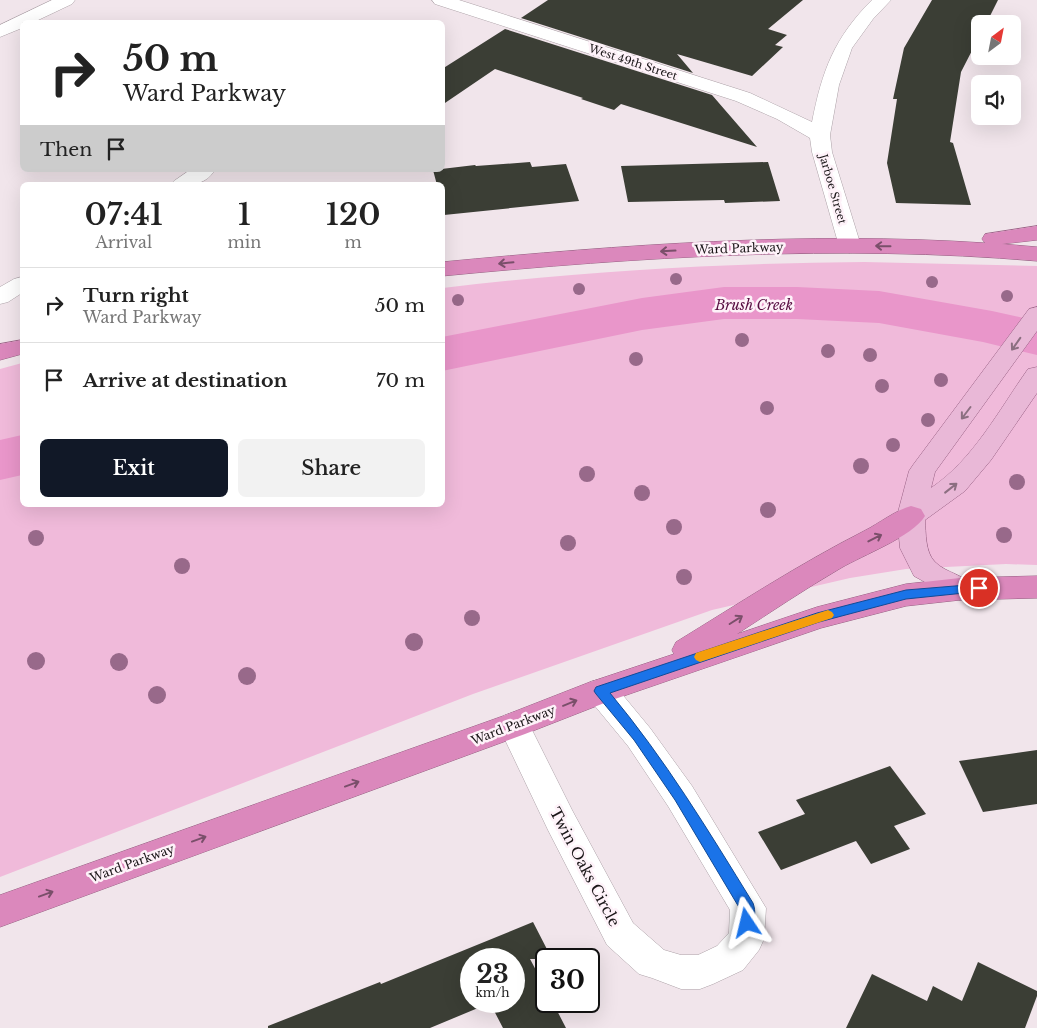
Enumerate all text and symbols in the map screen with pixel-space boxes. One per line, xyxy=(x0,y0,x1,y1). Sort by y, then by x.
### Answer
north arrow xyxy=(971,15,1021,65)
map controls xyxy=(971,15,1021,125)
text: 50 m xyxy=(123,37,218,80)
icon: right xyxy=(40,40,105,105)
street label: West 49th Street xyxy=(586,41,680,83)
button: sound xyxy=(971,75,1021,125)
text: Ward Parkway xyxy=(123,80,286,107)
icon: arrive xyxy=(102,135,130,163)
text: Then xyxy=(40,138,92,161)
street label: Jarboe Street xyxy=(816,150,850,226)
text: 07:41 xyxy=(85,196,163,233)
text: 1 xyxy=(238,196,251,233)
text: 120 xyxy=(326,196,380,233)
text: Arrival xyxy=(95,232,152,252)
text: min xyxy=(228,232,261,252)
text: m xyxy=(345,232,362,252)
street label: Ward Parkway xyxy=(693,239,784,257)
one-way arrow xyxy=(875,241,892,251)
one-way arrow xyxy=(660,246,676,255)
one-way arrow xyxy=(499,258,515,268)
text: Turn right xyxy=(83,284,189,307)
icon: right xyxy=(40,291,68,319)
text: 50 m xyxy=(375,294,425,317)
water label: Brush Creek xyxy=(714,296,793,314)
text: Ward Parkway xyxy=(83,307,202,327)
one-way arrow xyxy=(1011,337,1021,351)
icon: arrive xyxy=(40,366,68,394)
text: Arrive at destination xyxy=(83,369,287,392)
text: 70 m xyxy=(376,369,425,392)
one-way arrow xyxy=(960,406,971,419)
button: Exit xyxy=(40,439,228,497)
button: Share xyxy=(238,439,425,497)
one-way arrow xyxy=(944,482,957,493)
one-way arrow xyxy=(868,532,882,542)
pin xyxy=(958,567,1000,609)
icon: arrive xyxy=(965,574,993,602)
one-way arrow xyxy=(728,615,742,625)
one-way arrow xyxy=(562,698,577,707)
street label: Ward Parkway xyxy=(468,702,557,748)
one-way arrow xyxy=(343,779,359,788)
street label: Twin Oaks Circle xyxy=(546,804,624,930)
one-way arrow xyxy=(190,834,206,843)
street label: Ward Parkway xyxy=(87,841,177,886)
one-way arrow xyxy=(38,889,54,899)
position arrow xyxy=(720,896,772,948)
speed limit sign: 30 xyxy=(535,948,600,1013)
text: 23 xyxy=(476,959,509,990)
text: km/h xyxy=(475,985,510,1000)

